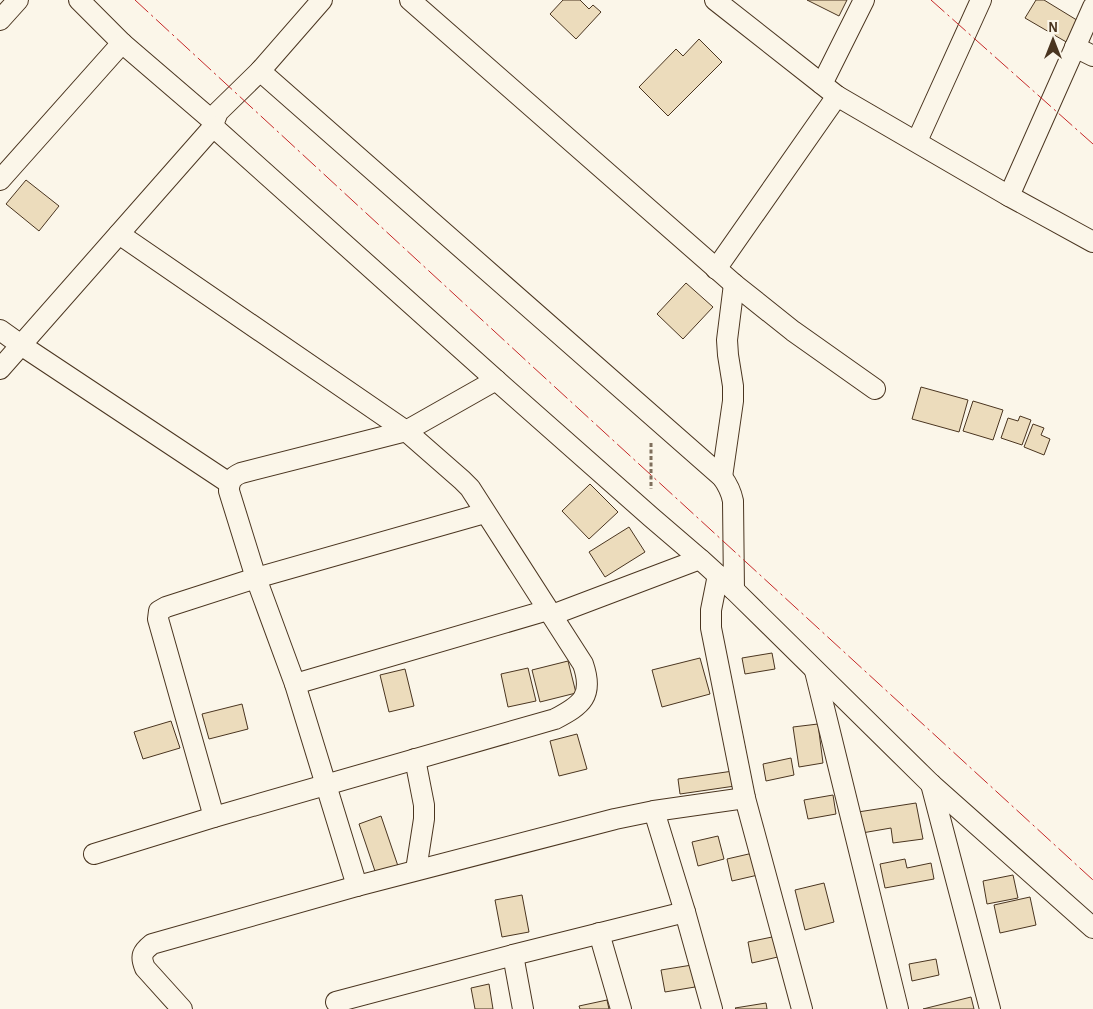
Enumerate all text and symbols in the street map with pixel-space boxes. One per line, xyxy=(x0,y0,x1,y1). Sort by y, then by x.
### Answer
north arrow xyxy=(1028,15,1078,65)
text: N xyxy=(1048,21,1058,35)

